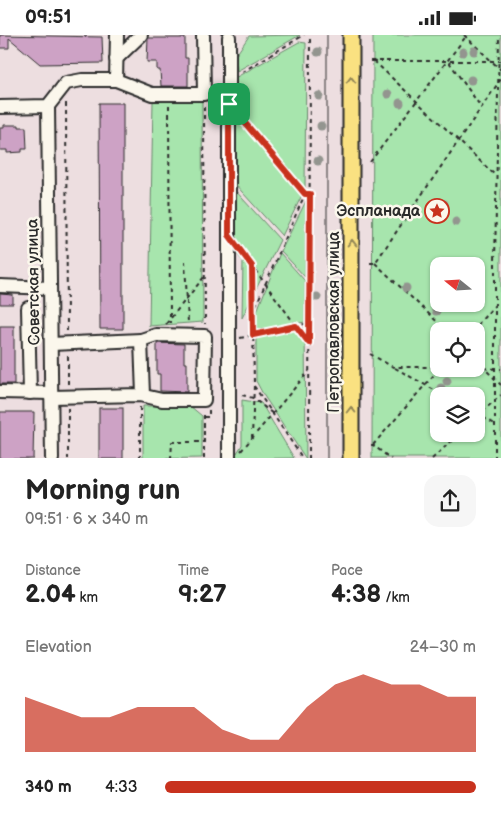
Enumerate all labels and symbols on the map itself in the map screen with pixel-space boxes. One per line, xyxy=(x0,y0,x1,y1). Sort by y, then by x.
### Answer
one-way arrow xyxy=(346,76,356,84)
pin xyxy=(208,83,250,125)
place icon: Эспланада xyxy=(424,198,450,224)
place label: Эспланада xyxy=(337,202,421,221)
street label: Советская улица xyxy=(23,218,45,345)
street label: Петропавловская улица xyxy=(325,231,344,413)
one-way arrow xyxy=(347,239,357,246)
north arrow xyxy=(430,257,485,313)
one-way arrow xyxy=(346,406,356,414)

